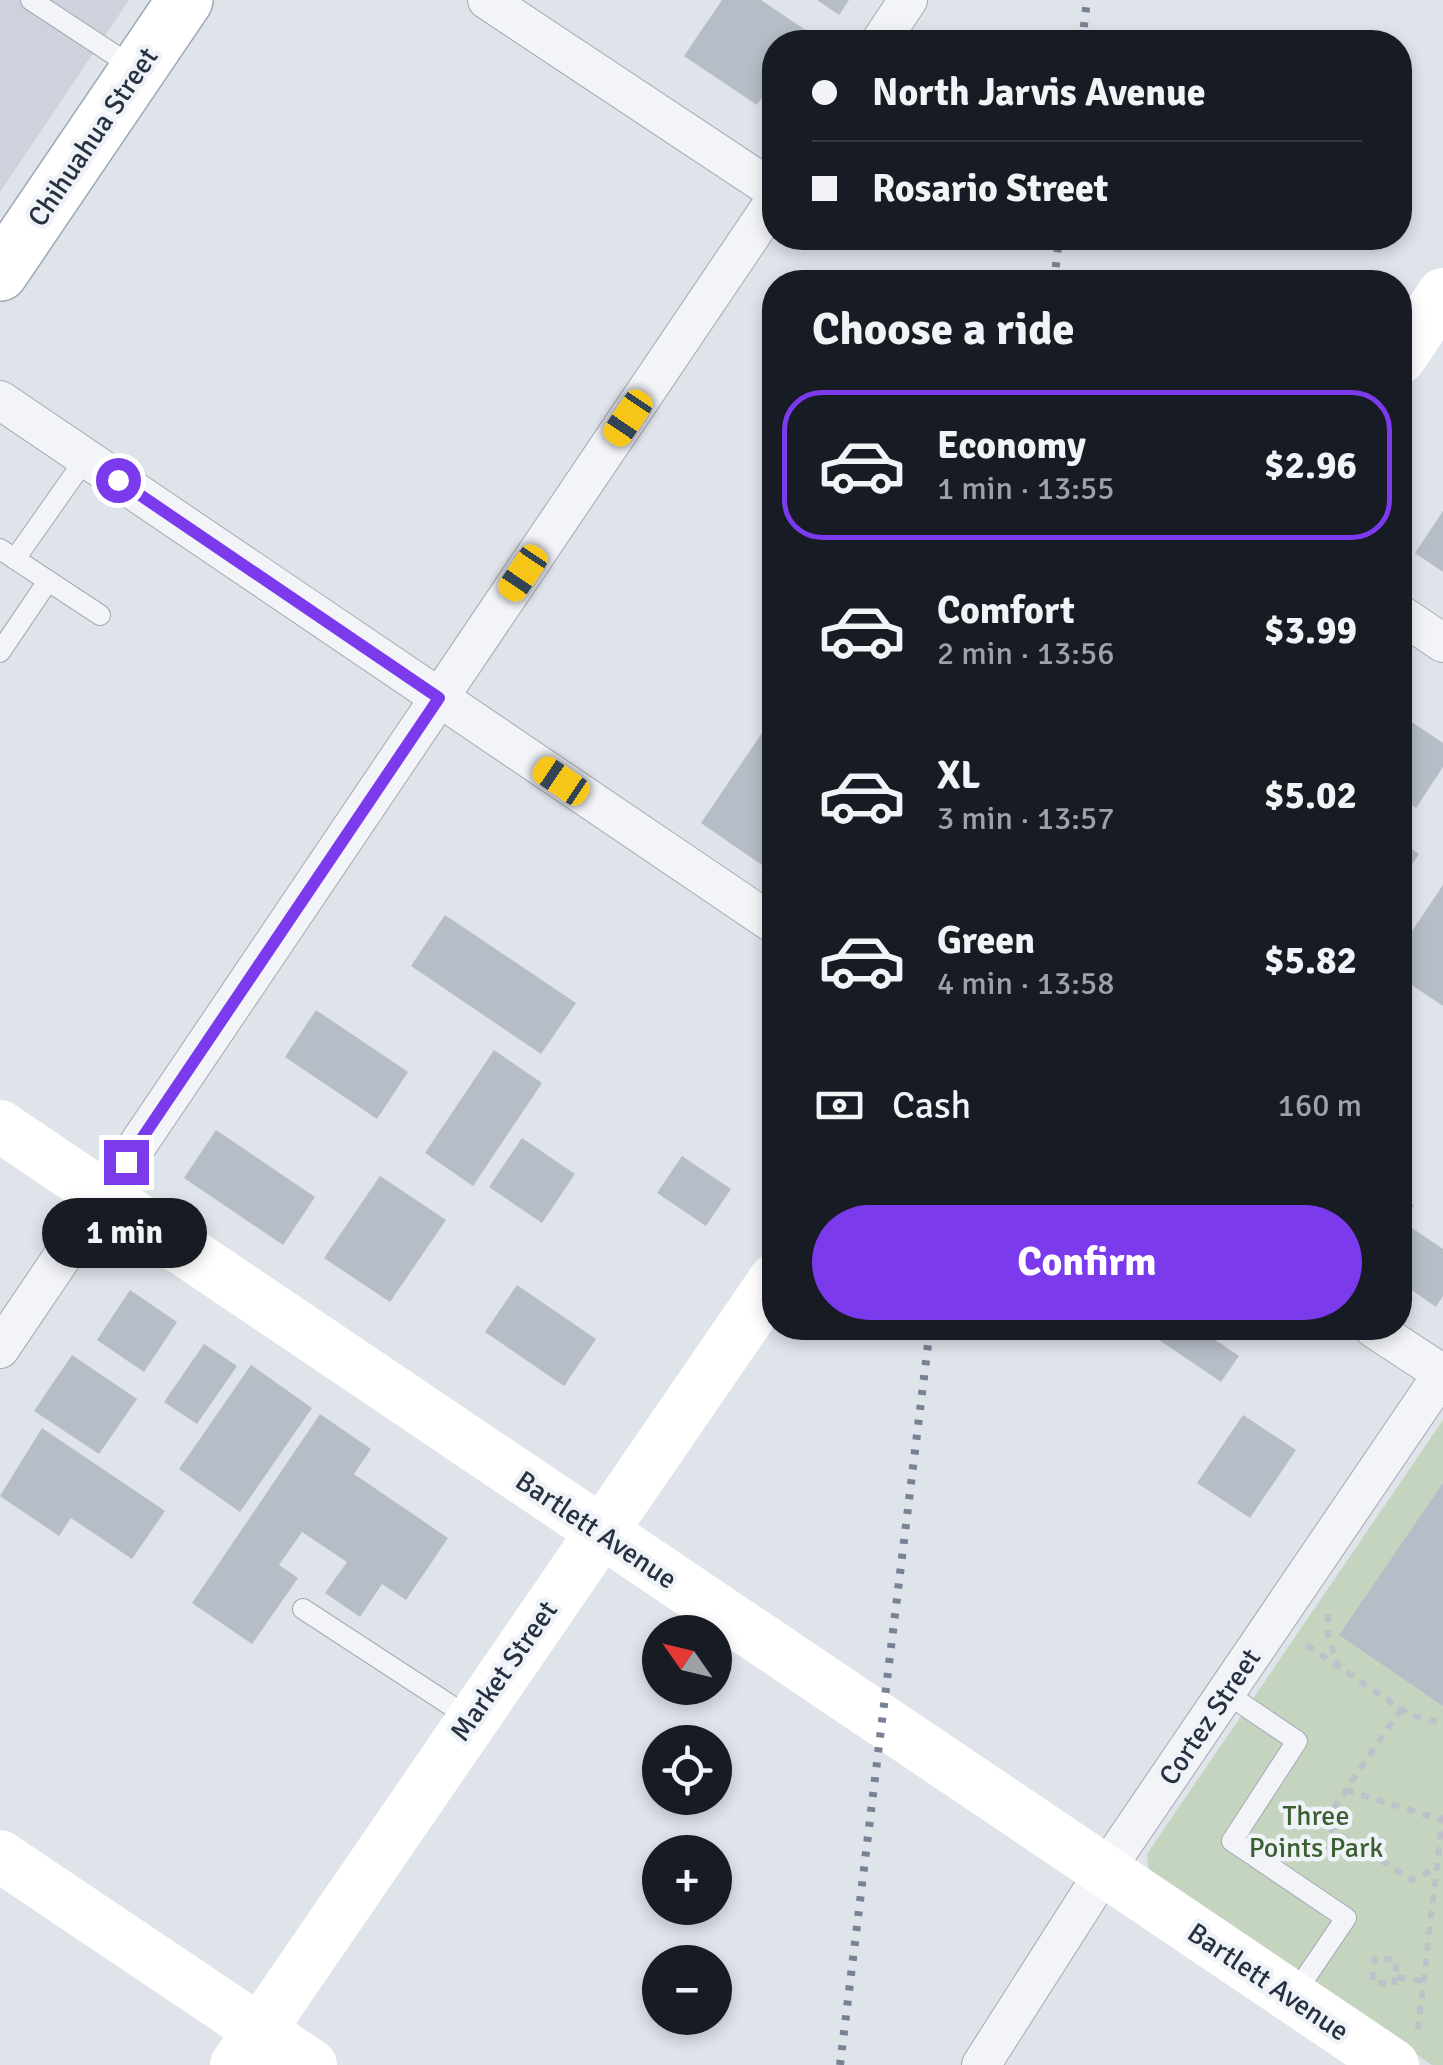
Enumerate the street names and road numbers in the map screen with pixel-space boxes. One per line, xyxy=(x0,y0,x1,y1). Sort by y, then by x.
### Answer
street label: Chihuahua Street xyxy=(21,41,165,233)
street label: Bartlett Avenue xyxy=(509,1464,683,1596)
street label: Market Street xyxy=(443,1594,565,1748)
street label: Cortez Street xyxy=(1152,1642,1268,1792)
street label: Bartlett Avenue xyxy=(1181,1916,1355,2048)

